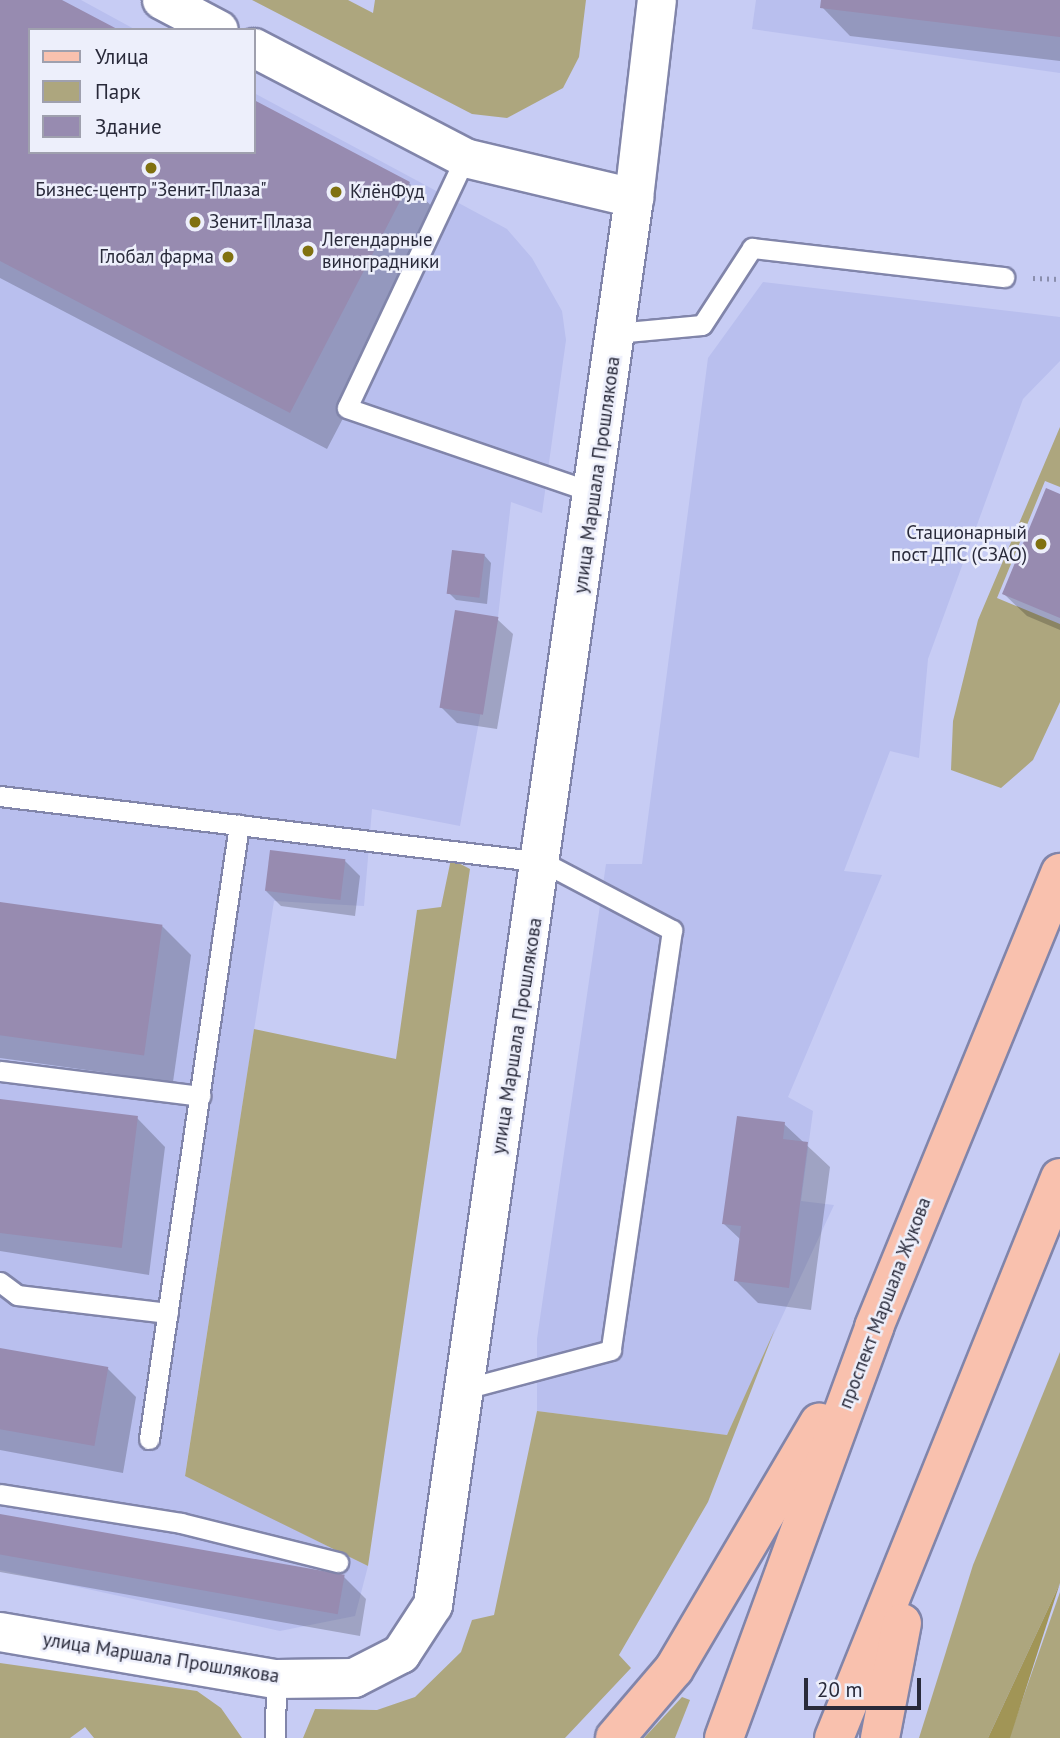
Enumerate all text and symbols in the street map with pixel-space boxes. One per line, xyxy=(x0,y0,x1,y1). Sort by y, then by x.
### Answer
legend xyxy=(28,28,256,154)
text: Улица xyxy=(95,43,149,70)
text: Парк xyxy=(95,78,141,105)
text: Здание xyxy=(95,113,162,140)
marker: Бизнес-центр "Зенит-Плаза" xyxy=(143,160,159,176)
place label: Бизнес-центр "Зенит-Плаза" xyxy=(35,179,267,201)
place label: КлёнФуд xyxy=(350,181,424,203)
marker: КлёнФуд xyxy=(328,184,344,200)
place label: Зенит-Плаза xyxy=(209,211,312,233)
marker: Зенит-Плаза xyxy=(187,214,203,230)
place label: Легендарные виноградники xyxy=(322,229,439,273)
marker: Легендарные виноградники xyxy=(300,243,316,259)
place label: Глобал фарма xyxy=(99,246,214,268)
marker: Глобал фарма xyxy=(220,249,236,265)
street label: улица Маршала Прошлякова xyxy=(569,355,625,595)
place label: Стационарный пост ДПС (СЗАО) xyxy=(889,522,1027,566)
marker: Стационарный пост ДПС (СЗАО) xyxy=(1033,536,1049,552)
street label: улица Маршала Прошлякова xyxy=(487,916,547,1156)
street label: проспект Маршала Жукова xyxy=(834,1194,936,1412)
street label: улица Маршала Прошлякова xyxy=(41,1628,281,1688)
scale bar xyxy=(808,1664,925,1708)
text: 20 m xyxy=(817,1676,863,1703)

